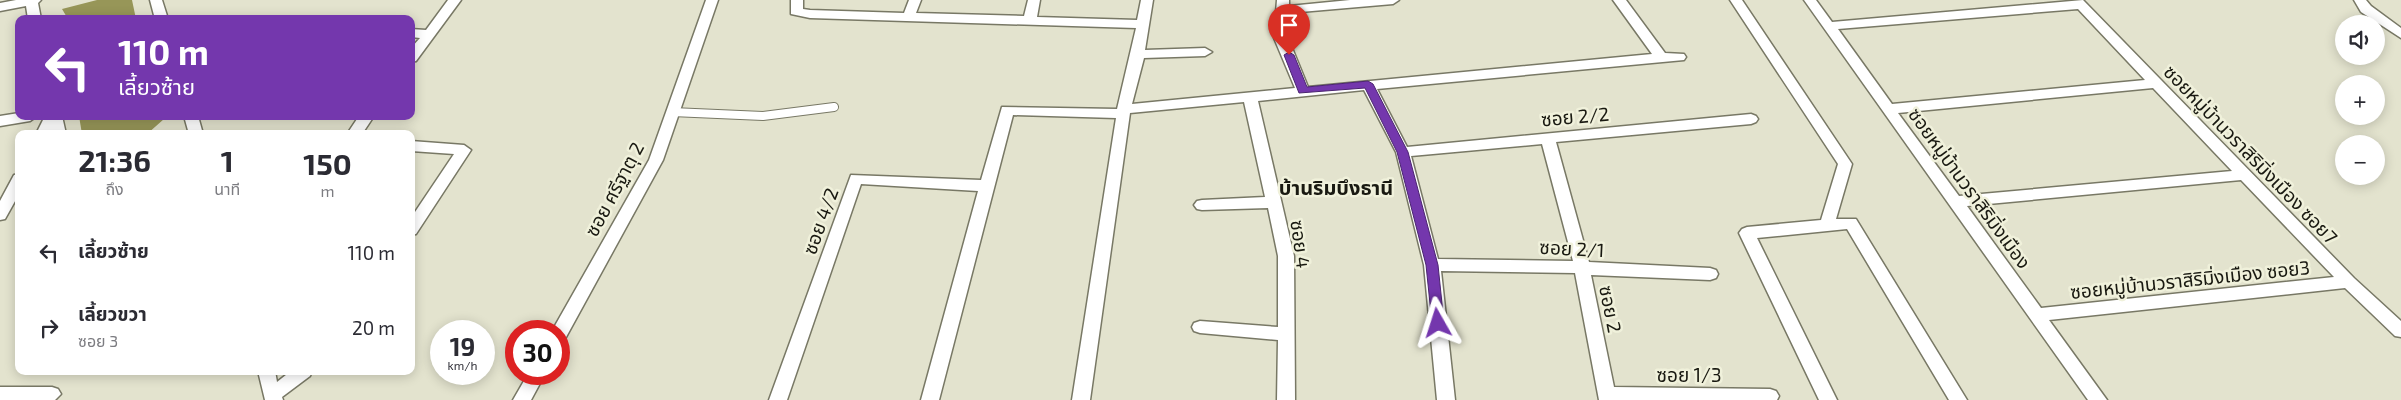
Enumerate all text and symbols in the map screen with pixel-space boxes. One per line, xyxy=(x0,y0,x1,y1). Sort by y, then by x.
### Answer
pin xyxy=(1268,4,1310,55)
icon: arrive xyxy=(1275,11,1303,39)
map controls xyxy=(2335,15,2385,185)
button: sound xyxy=(2335,15,2385,65)
text: 110 m xyxy=(118,30,209,72)
icon: left xyxy=(35,35,100,100)
street label: ซอยหมู่บ้านวราสิริมิ่งเมือง ซอย7 xyxy=(2158,60,2343,250)
text: เลี้ยวซ้าย xyxy=(118,73,195,99)
button: + xyxy=(2335,75,2385,125)
street label: ซอย 2/2 xyxy=(1540,102,1610,130)
street label: ซอยหมู่บ้านวราสิริมิ่งเมือง xyxy=(1902,103,2036,274)
button: − xyxy=(2335,135,2385,185)
street label: ซอย ศรีฐาตุ 2 xyxy=(580,138,649,240)
text: 21:36 xyxy=(78,142,151,178)
text: 1 xyxy=(221,142,234,178)
text: 150 xyxy=(303,145,352,181)
district label: บ้านริมบึงธานี xyxy=(1279,175,1393,199)
text: ถึง xyxy=(105,179,124,198)
text: นาที xyxy=(214,179,240,198)
text: m xyxy=(321,181,335,200)
street label: ซอย 4/2 xyxy=(797,185,843,257)
street label: ซอย 4 xyxy=(1286,218,1316,270)
street label: ซอย 2/1 xyxy=(1539,235,1605,261)
icon: left xyxy=(35,239,63,267)
text: เลี้ยวซ้าย xyxy=(78,239,149,262)
text: 110 m xyxy=(348,241,395,264)
street label: ซอยหมู่บ้านวราสิริมิ่งเมือง ซอย3 xyxy=(2069,255,2311,305)
street label: ซอย 2 xyxy=(1595,283,1627,335)
position arrow xyxy=(1411,296,1463,348)
text: เลี้ยวขวา xyxy=(78,302,147,325)
icon: right xyxy=(35,314,63,342)
text: 20 m xyxy=(352,316,395,339)
speed limit sign: 30 xyxy=(505,320,570,385)
text: ซอย 3 xyxy=(78,331,118,350)
text: 19 xyxy=(450,331,475,361)
text: km/h xyxy=(448,358,477,372)
street label: ซอย 1/3 xyxy=(1657,363,1721,386)

